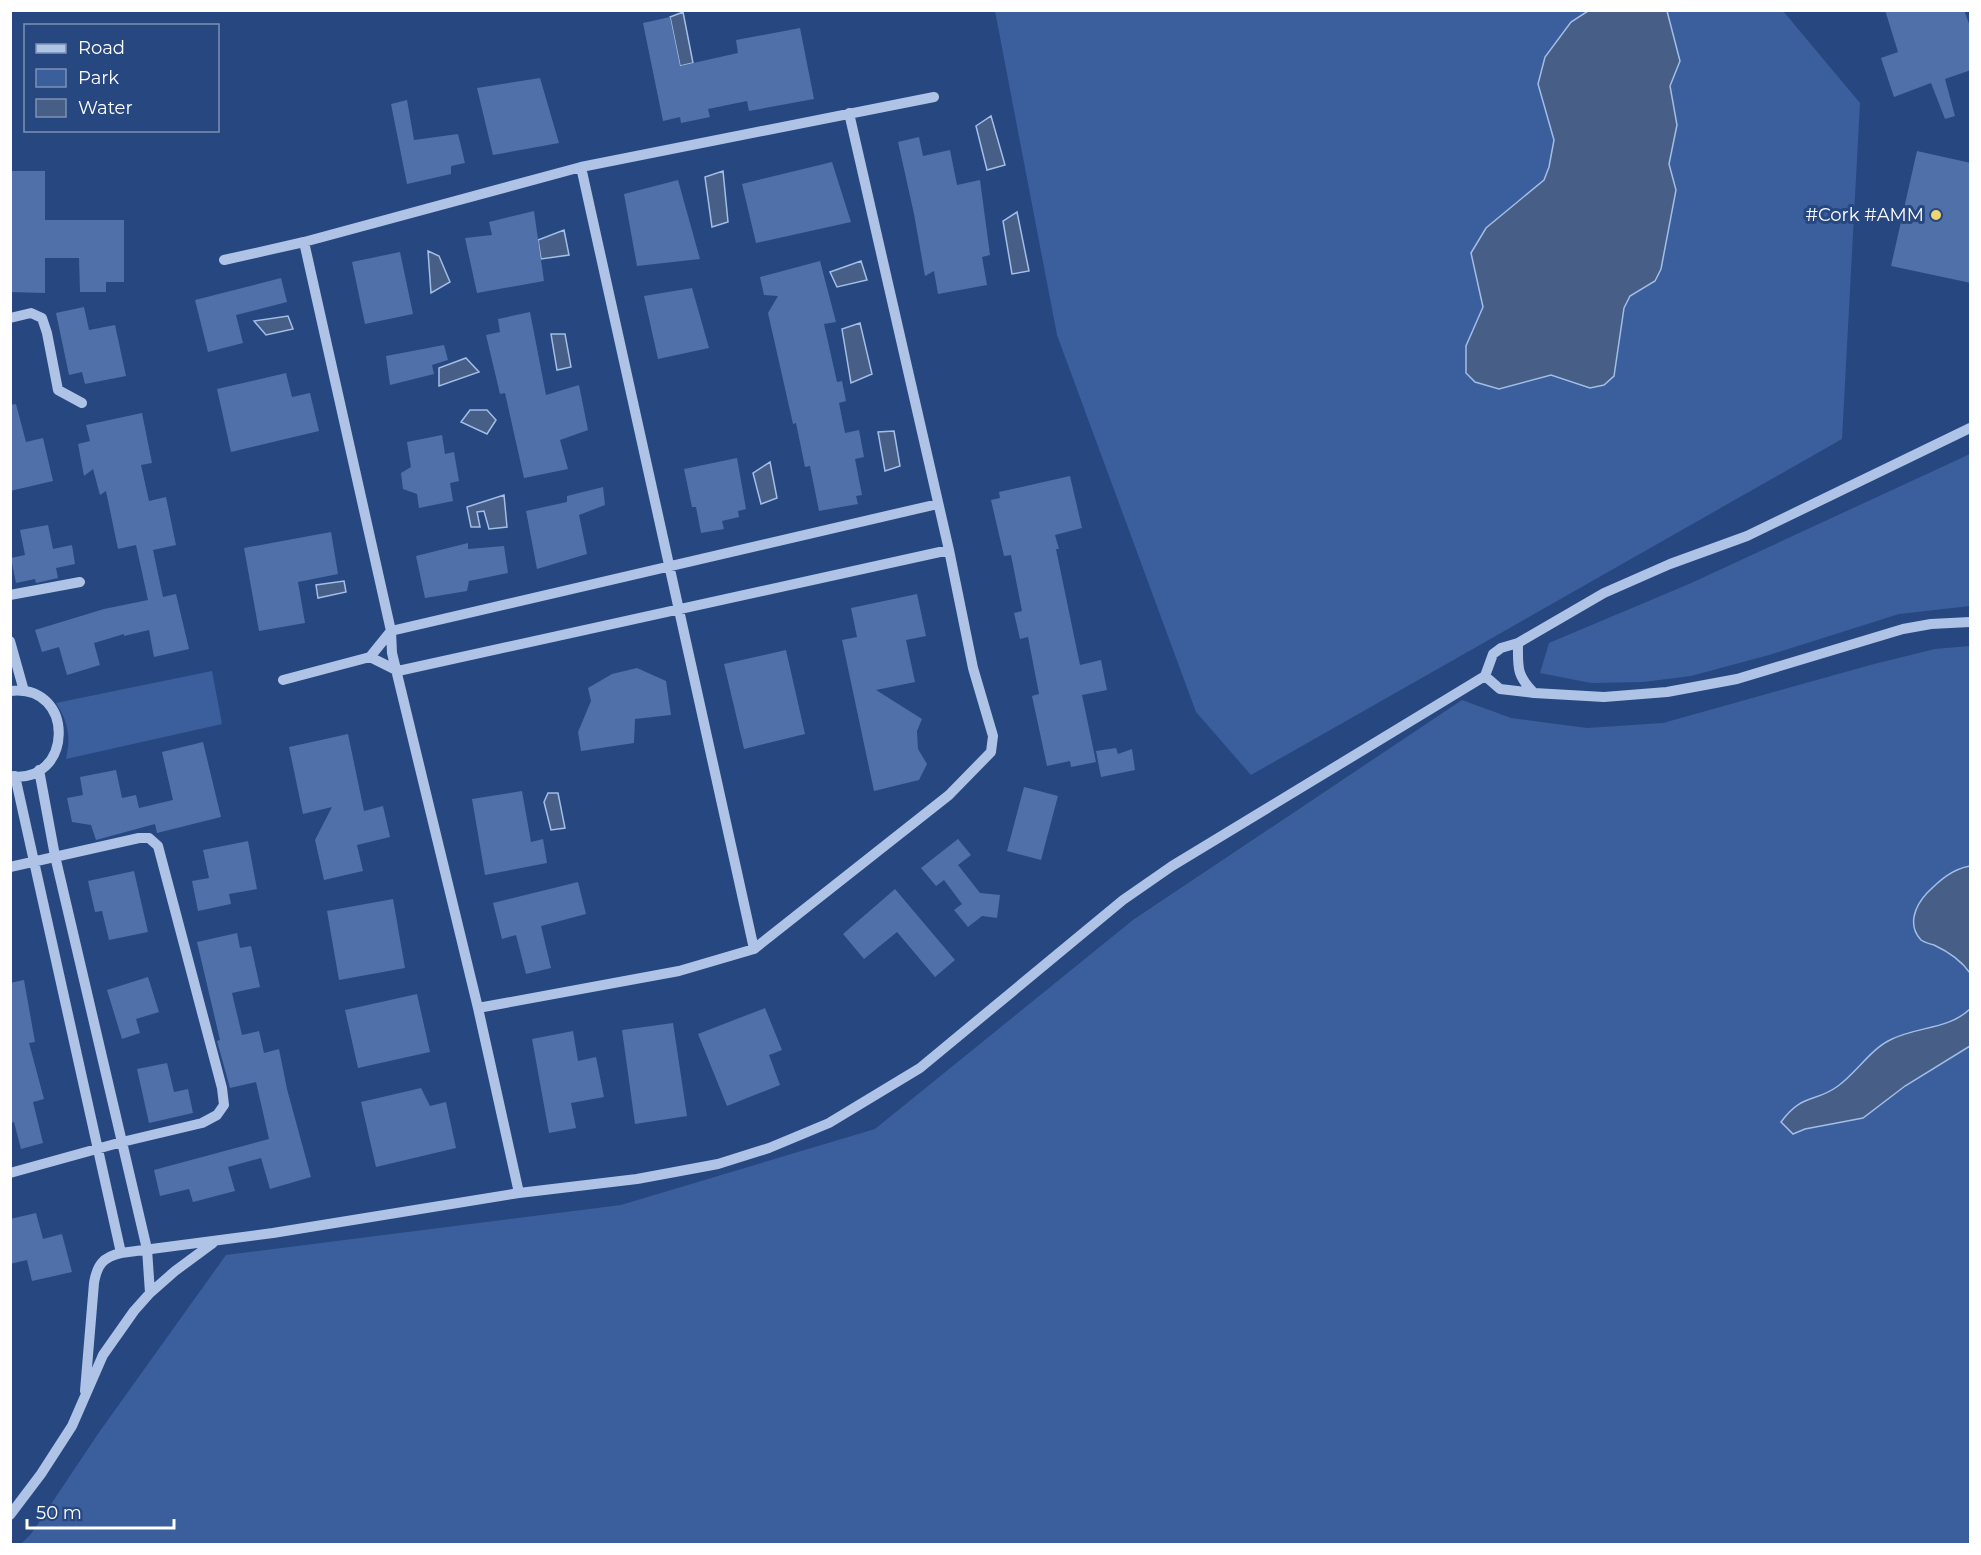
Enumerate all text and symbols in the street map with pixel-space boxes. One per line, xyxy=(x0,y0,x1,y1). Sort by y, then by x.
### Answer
legend xyxy=(24,24,219,132)
text: Road xyxy=(78,37,125,59)
text: Park xyxy=(78,67,119,89)
text: Water xyxy=(78,97,133,119)
place label: #Cork #AMM xyxy=(1805,204,1924,226)
marker: #Cork #AMM xyxy=(1929,208,1943,222)
scale bar xyxy=(27,1492,174,1530)
text: 50 m xyxy=(36,1502,82,1524)

